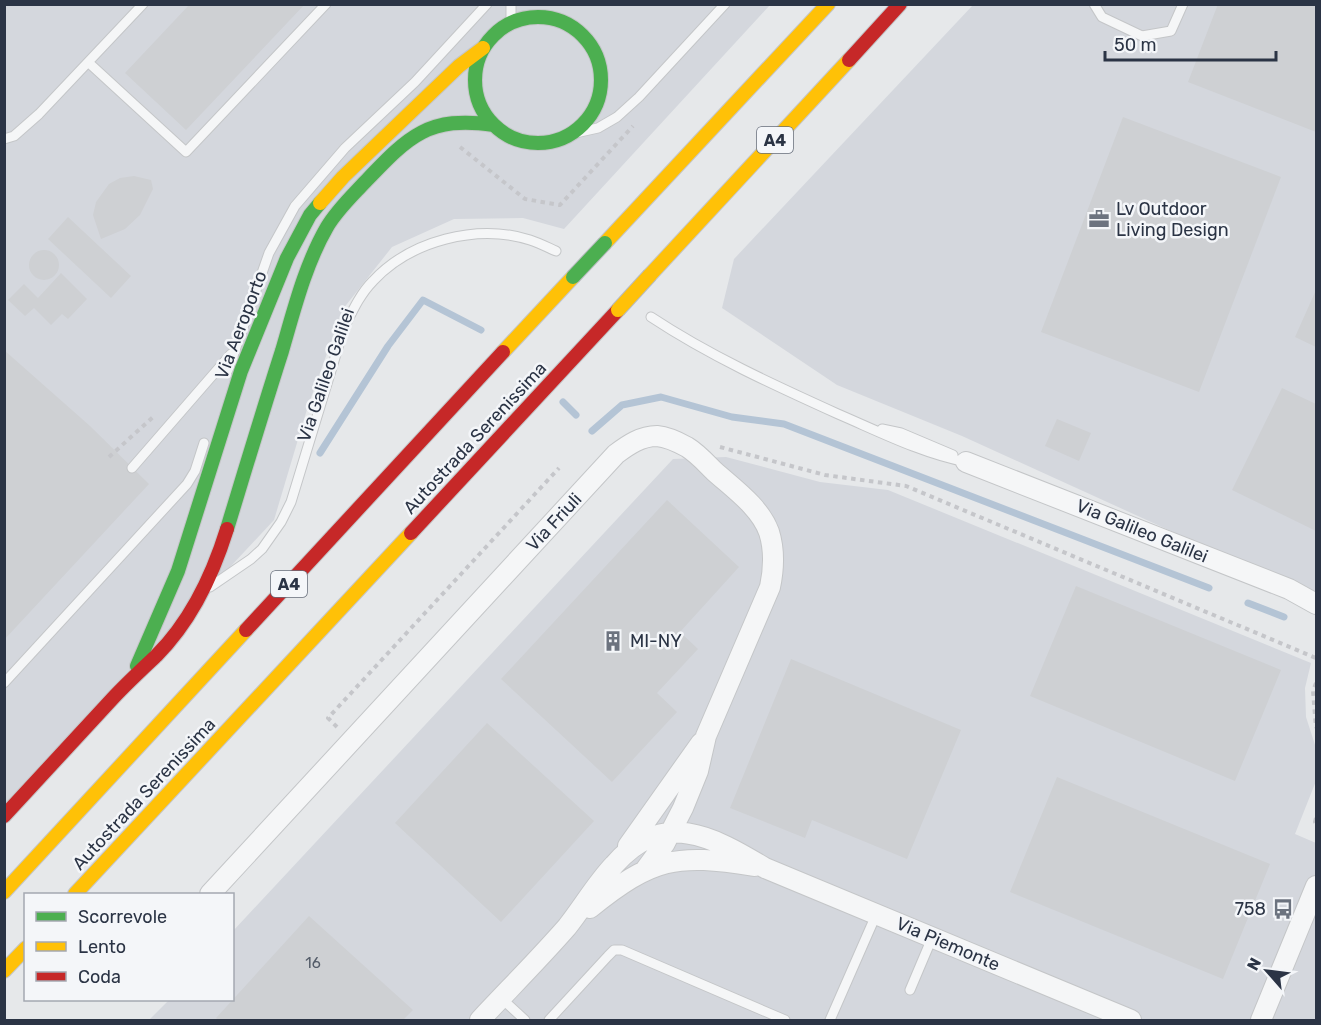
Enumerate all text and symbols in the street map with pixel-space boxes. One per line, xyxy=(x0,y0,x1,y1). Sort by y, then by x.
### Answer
scale bar xyxy=(1105,24,1276,62)
text: 50 m xyxy=(1114,34,1157,56)
road number: A4 xyxy=(757,127,793,153)
place label: Lv Outdoor Living Design xyxy=(1116,198,1229,241)
office icon: Lv Outdoor Living Design xyxy=(1087,207,1111,231)
street label: Via Aeroporto xyxy=(210,268,272,382)
street label: Via Galileo Galilei xyxy=(293,305,359,445)
street label: Autostrada Serenissima xyxy=(399,357,551,519)
street label: Via Friuli xyxy=(522,488,586,556)
street label: Via Galileo Galilei xyxy=(1073,495,1211,567)
road number: A4 xyxy=(271,571,307,597)
building icon: MI-NY xyxy=(601,629,625,653)
place label: MI-NY xyxy=(630,630,682,652)
street label: Autostrada Serenissima xyxy=(68,713,220,875)
legend xyxy=(24,893,234,1001)
bus stop icon: 758 xyxy=(1271,897,1295,921)
place label: 758 xyxy=(1235,898,1266,920)
text: Scorrevole xyxy=(78,906,167,928)
street label: Via Piemonte xyxy=(893,912,1003,976)
text: Lento xyxy=(78,936,126,958)
north arrow xyxy=(1237,941,1297,1001)
house number: 16 xyxy=(305,954,321,972)
text: N xyxy=(1243,955,1265,974)
text: Coda xyxy=(78,966,121,988)

